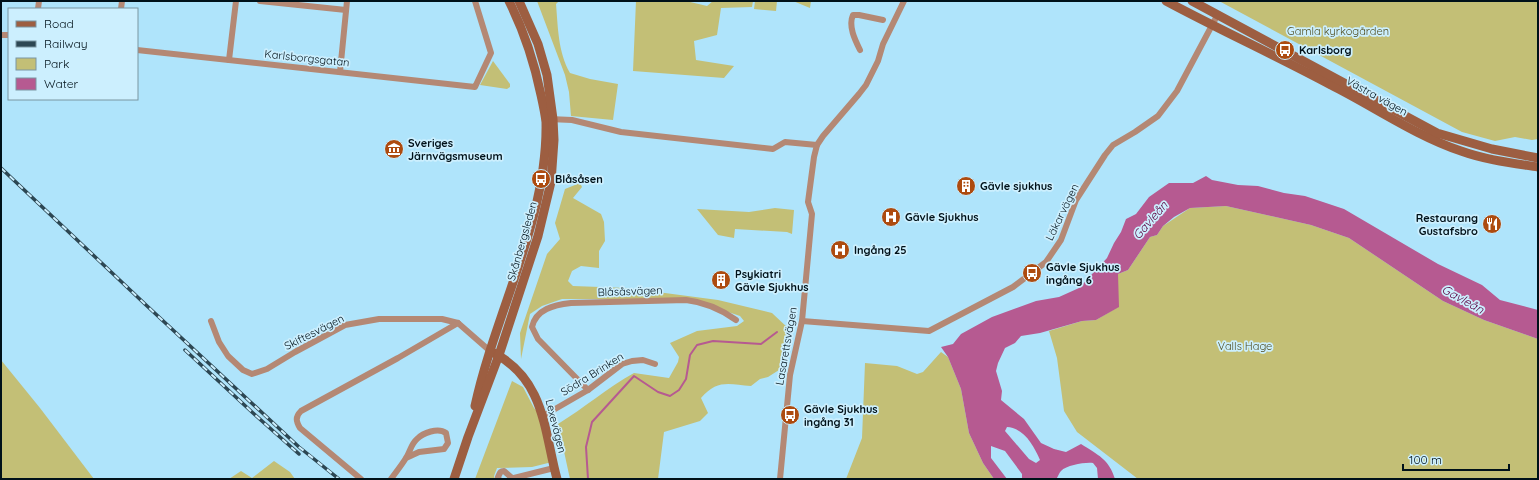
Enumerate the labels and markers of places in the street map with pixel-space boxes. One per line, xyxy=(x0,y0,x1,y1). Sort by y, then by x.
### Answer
bus stop icon: Karlsborg xyxy=(1274,39,1296,61)
place label: Karlsborg xyxy=(1299,43,1352,57)
place label: Sveriges Järnvägsmuseum xyxy=(408,136,503,163)
museum icon: Sveriges Järnvägsmuseum xyxy=(383,138,405,160)
bus stop icon: Blåsåsen xyxy=(530,168,552,190)
place label: Blåsåsen xyxy=(555,172,603,186)
building icon: Gävle sjukhus xyxy=(955,175,977,197)
place label: Gävle sjukhus xyxy=(980,179,1052,193)
hospital icon: Gävle Sjukhus xyxy=(880,206,902,228)
place label: Gävle Sjukhus xyxy=(905,210,979,224)
place label: Restaurang Gustafsbro xyxy=(1416,211,1478,238)
restaurant icon: Restaurang Gustafsbro xyxy=(1481,213,1503,235)
hospital icon: Ingång 25 xyxy=(829,239,851,261)
place label: Ingång 25 xyxy=(854,243,907,257)
place label: Gävle Sjukhus ingång 6 xyxy=(1046,260,1120,287)
bus stop icon: Gävle Sjukhus ingång 6 xyxy=(1021,262,1043,284)
place label: Psykiatri Gävle Sjukhus xyxy=(735,267,809,294)
building icon: Psykiatri Gävle Sjukhus xyxy=(710,269,732,291)
place label: Gävle Sjukhus ingång 31 xyxy=(804,402,878,429)
bus stop icon: Gävle Sjukhus ingång 31 xyxy=(779,404,801,426)

